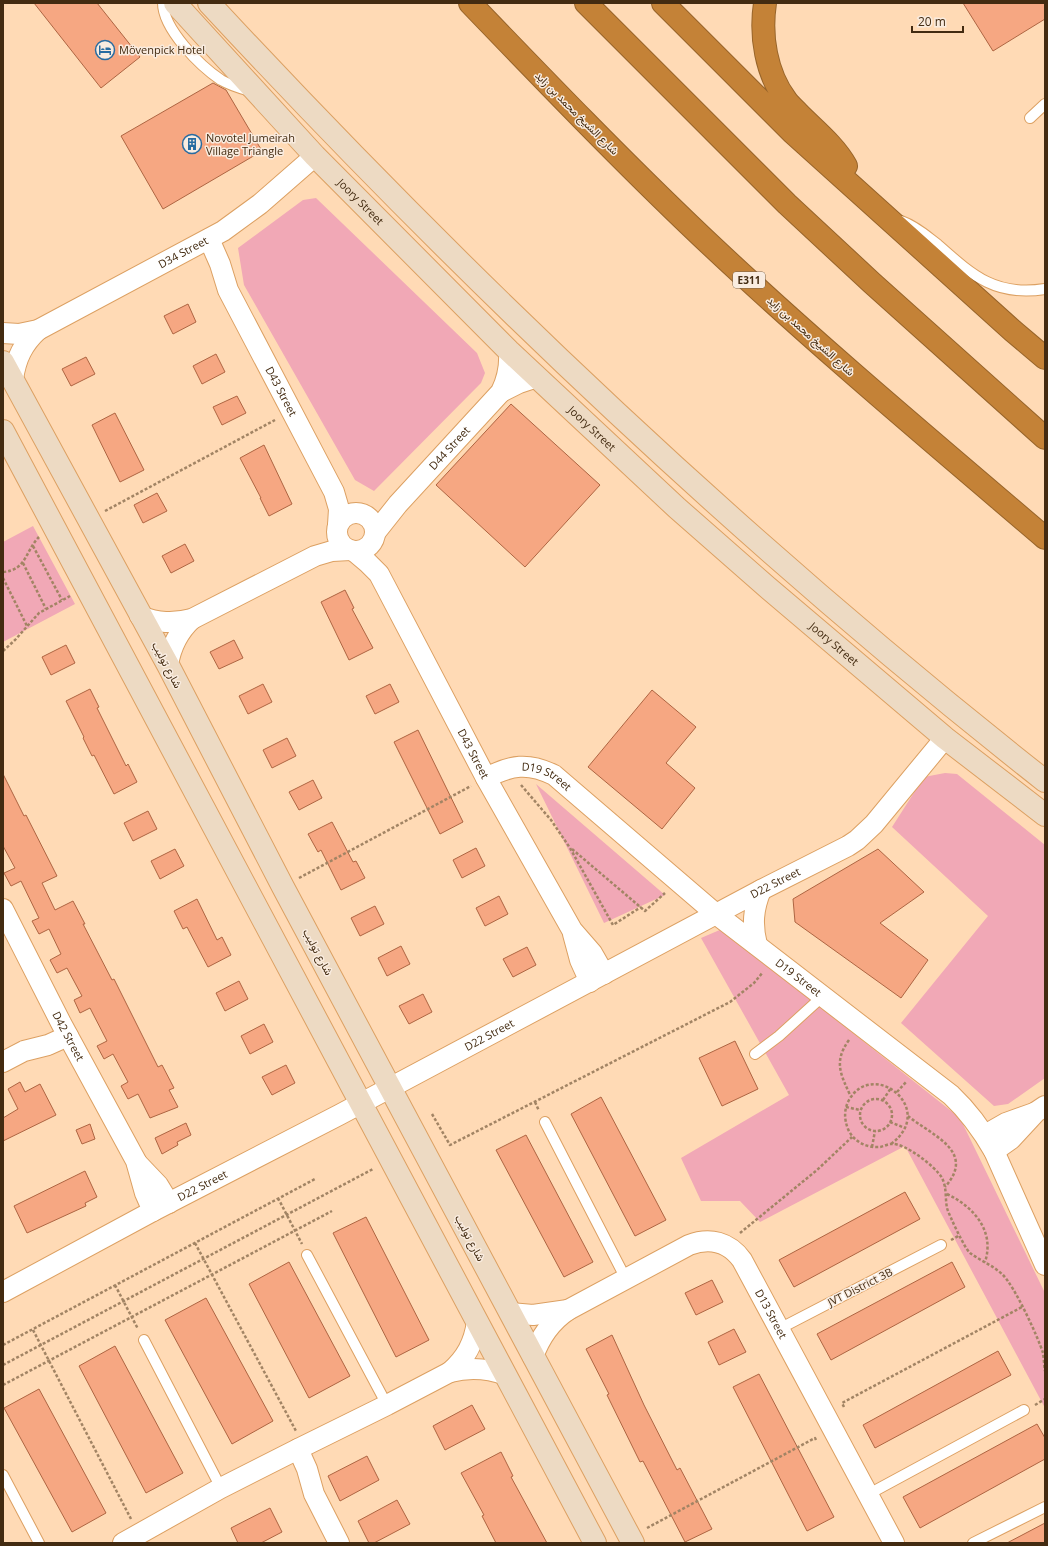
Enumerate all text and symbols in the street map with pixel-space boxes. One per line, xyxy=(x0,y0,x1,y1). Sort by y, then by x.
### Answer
scale bar xyxy=(912,8,963,34)
text: 20 m xyxy=(918,13,946,30)
hotel icon: Mövenpick Hotel xyxy=(94,39,116,61)
place label: Mövenpick Hotel xyxy=(119,42,205,57)
street label: شارع الشيخ محمد بن زايد xyxy=(532,68,623,159)
place label: Novotel Jumeirah Village Triangle xyxy=(206,130,295,158)
building icon: Novotel Jumeirah Village Triangle xyxy=(181,133,203,155)
street label: Joory Street xyxy=(334,174,387,228)
street label: D34 Street xyxy=(155,232,210,271)
road number: E311 xyxy=(733,272,765,288)
street label: شارع الشيخ محمد بن زايد xyxy=(764,292,858,380)
street label: D43 Street xyxy=(262,364,301,419)
street label: Joory Street xyxy=(565,402,619,454)
street label: D44 Street xyxy=(425,423,473,473)
street label: Joory Street xyxy=(806,618,862,669)
street label: شارع توليب xyxy=(148,639,186,691)
street label: D43 Street xyxy=(455,726,493,781)
street label: D19 Street xyxy=(521,758,575,794)
street label: D22 Street xyxy=(747,863,803,901)
street label: شارع توليب xyxy=(299,926,337,978)
street label: D19 Street xyxy=(773,955,825,1000)
street label: D42 Street xyxy=(49,1009,88,1063)
street label: D22 Street xyxy=(462,1015,516,1054)
street label: D22 Street xyxy=(175,1166,230,1204)
street label: شارع توليب xyxy=(451,1212,489,1264)
street label: JVT District 3B xyxy=(824,1264,895,1310)
street label: D13 Street xyxy=(752,1286,791,1341)

